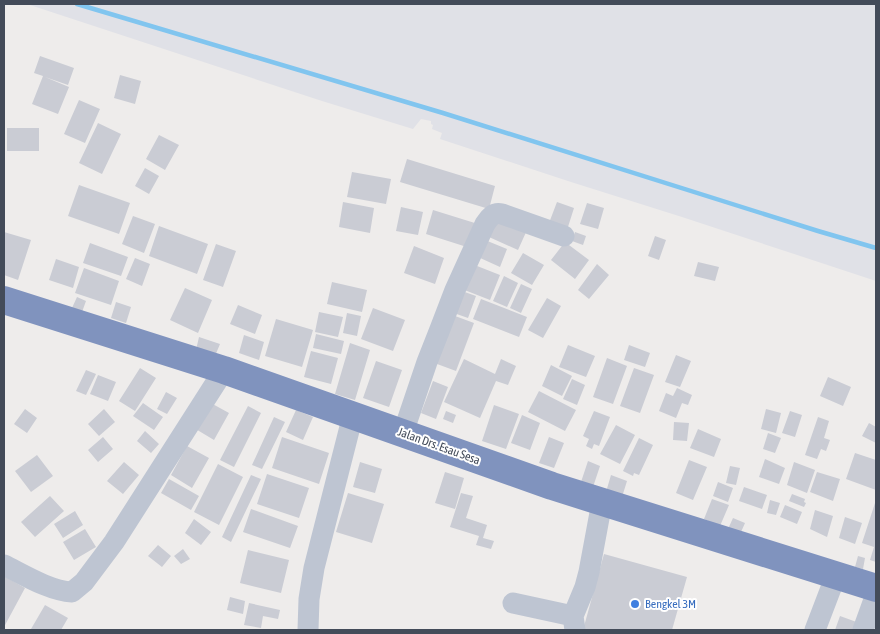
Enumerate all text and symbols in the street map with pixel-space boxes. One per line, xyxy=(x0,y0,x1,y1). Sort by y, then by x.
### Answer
street label: Jalan Drs. Esau Sesa xyxy=(396,425,482,467)
place label: Bengkel 3M xyxy=(645,597,696,611)
marker: Bengkel 3M xyxy=(629,598,641,610)

